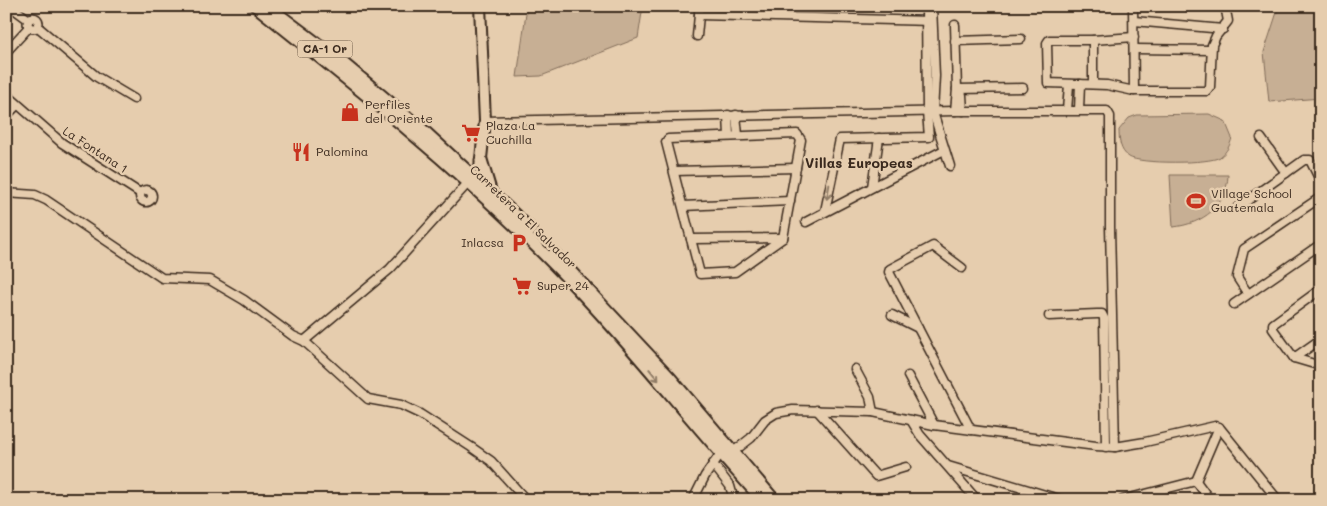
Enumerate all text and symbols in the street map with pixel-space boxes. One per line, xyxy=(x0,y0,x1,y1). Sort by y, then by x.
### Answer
road number: CA-1 Or xyxy=(298,41,352,58)
place label: Perfiles del Oriente xyxy=(365,96,433,126)
shop icon: Perfiles del Oriente xyxy=(339,101,361,123)
place label: Plaza La Cuchilla xyxy=(486,117,536,147)
street label: La Fontana 1 xyxy=(60,122,131,176)
supermarket icon: Plaza La Cuchilla xyxy=(460,122,482,144)
restaurant icon: Palomina xyxy=(290,141,312,163)
place label: Palomina xyxy=(316,143,368,159)
district label: Villas Europeas xyxy=(805,153,913,172)
street label: Carretera a El Salvador xyxy=(467,161,580,272)
one-way arrow xyxy=(823,184,833,200)
place label: Village School Guatemala xyxy=(1211,185,1292,215)
sports icon: Village School Guatemala xyxy=(1185,190,1207,212)
parking icon: Inlacsa xyxy=(508,232,530,254)
place label: Inlacsa xyxy=(461,234,504,250)
supermarket icon: Super 24 xyxy=(511,275,533,297)
place label: Super 24 xyxy=(537,277,589,293)
one-way arrow xyxy=(648,368,659,381)

